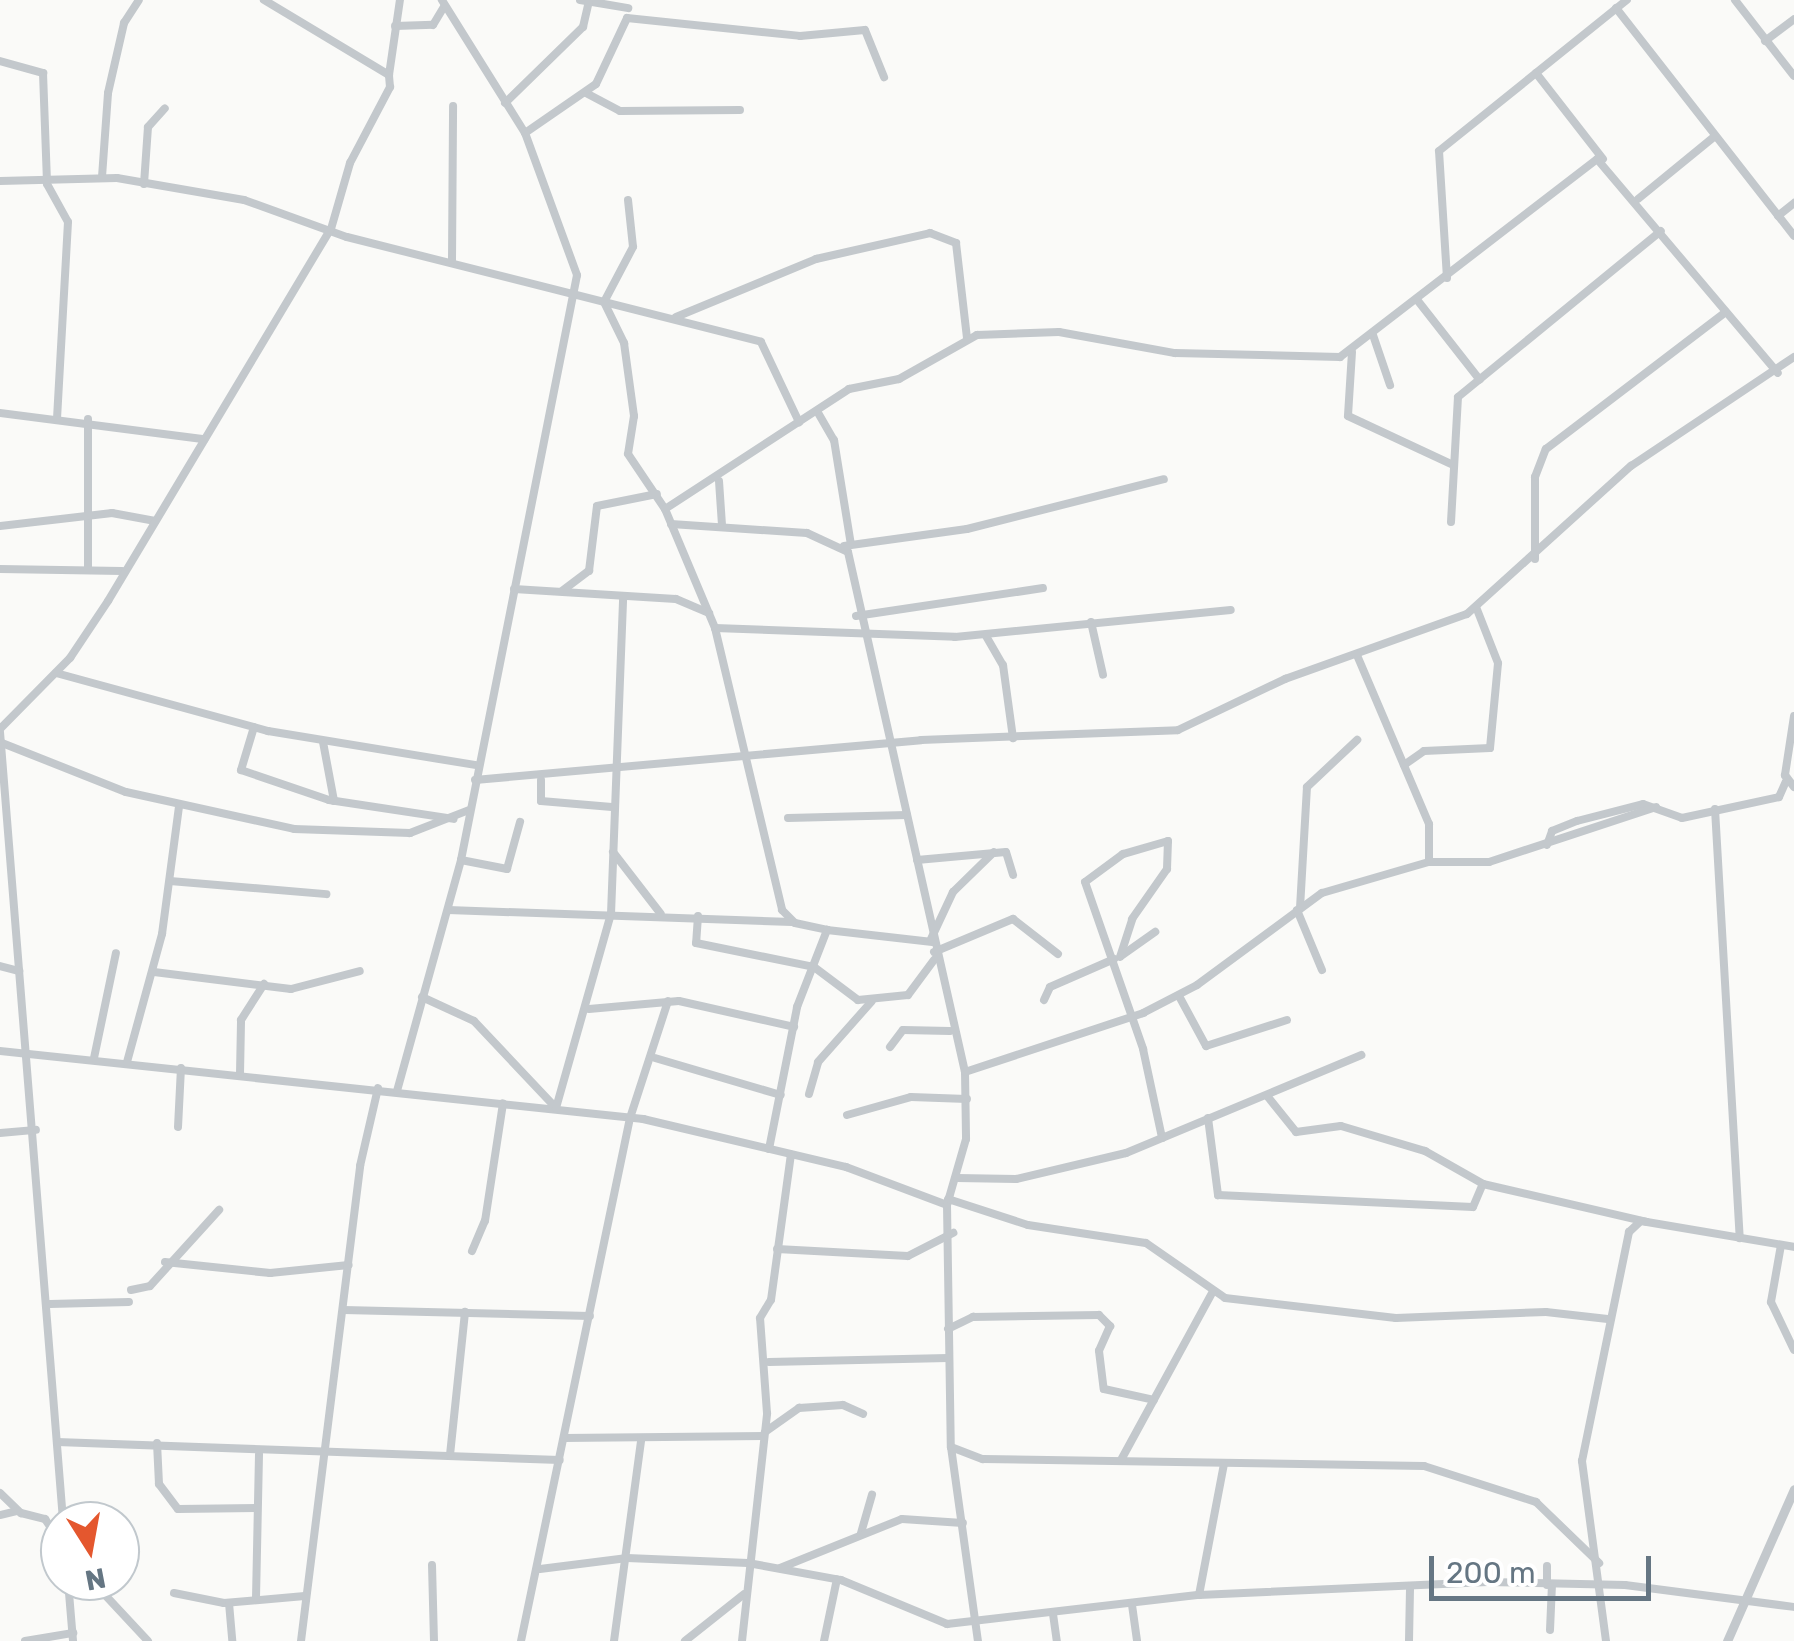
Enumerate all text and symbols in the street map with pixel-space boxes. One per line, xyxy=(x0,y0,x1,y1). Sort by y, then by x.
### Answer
north arrow xyxy=(40,1501,140,1601)
scale bar xyxy=(1434,1536,1656,1598)
text: 200 m xyxy=(1446,1555,1536,1591)
text: N xyxy=(82,1561,108,1597)

